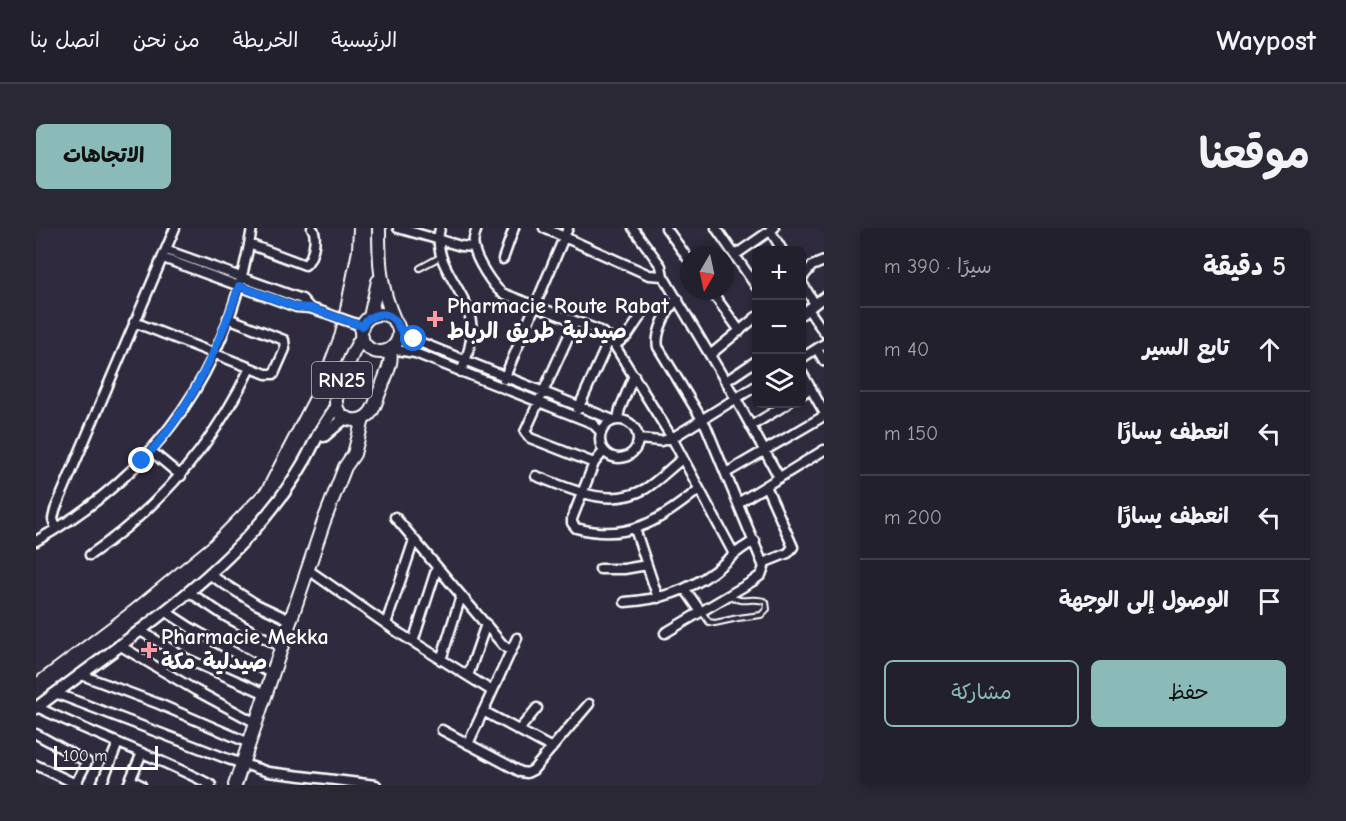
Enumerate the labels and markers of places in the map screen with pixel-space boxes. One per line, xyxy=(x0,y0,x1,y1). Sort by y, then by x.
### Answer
place label: Pharmacie Route Rabat صيدلية طريق الرباط xyxy=(447,293,669,344)
marker: Pharmacie Route Rabat صيدلية طريق الرباط xyxy=(428,312,442,326)
place label: Pharmacie Mekka صيدلية مكة xyxy=(161,624,329,675)
marker: Pharmacie Mekka صيدلية مكة xyxy=(142,643,156,657)

